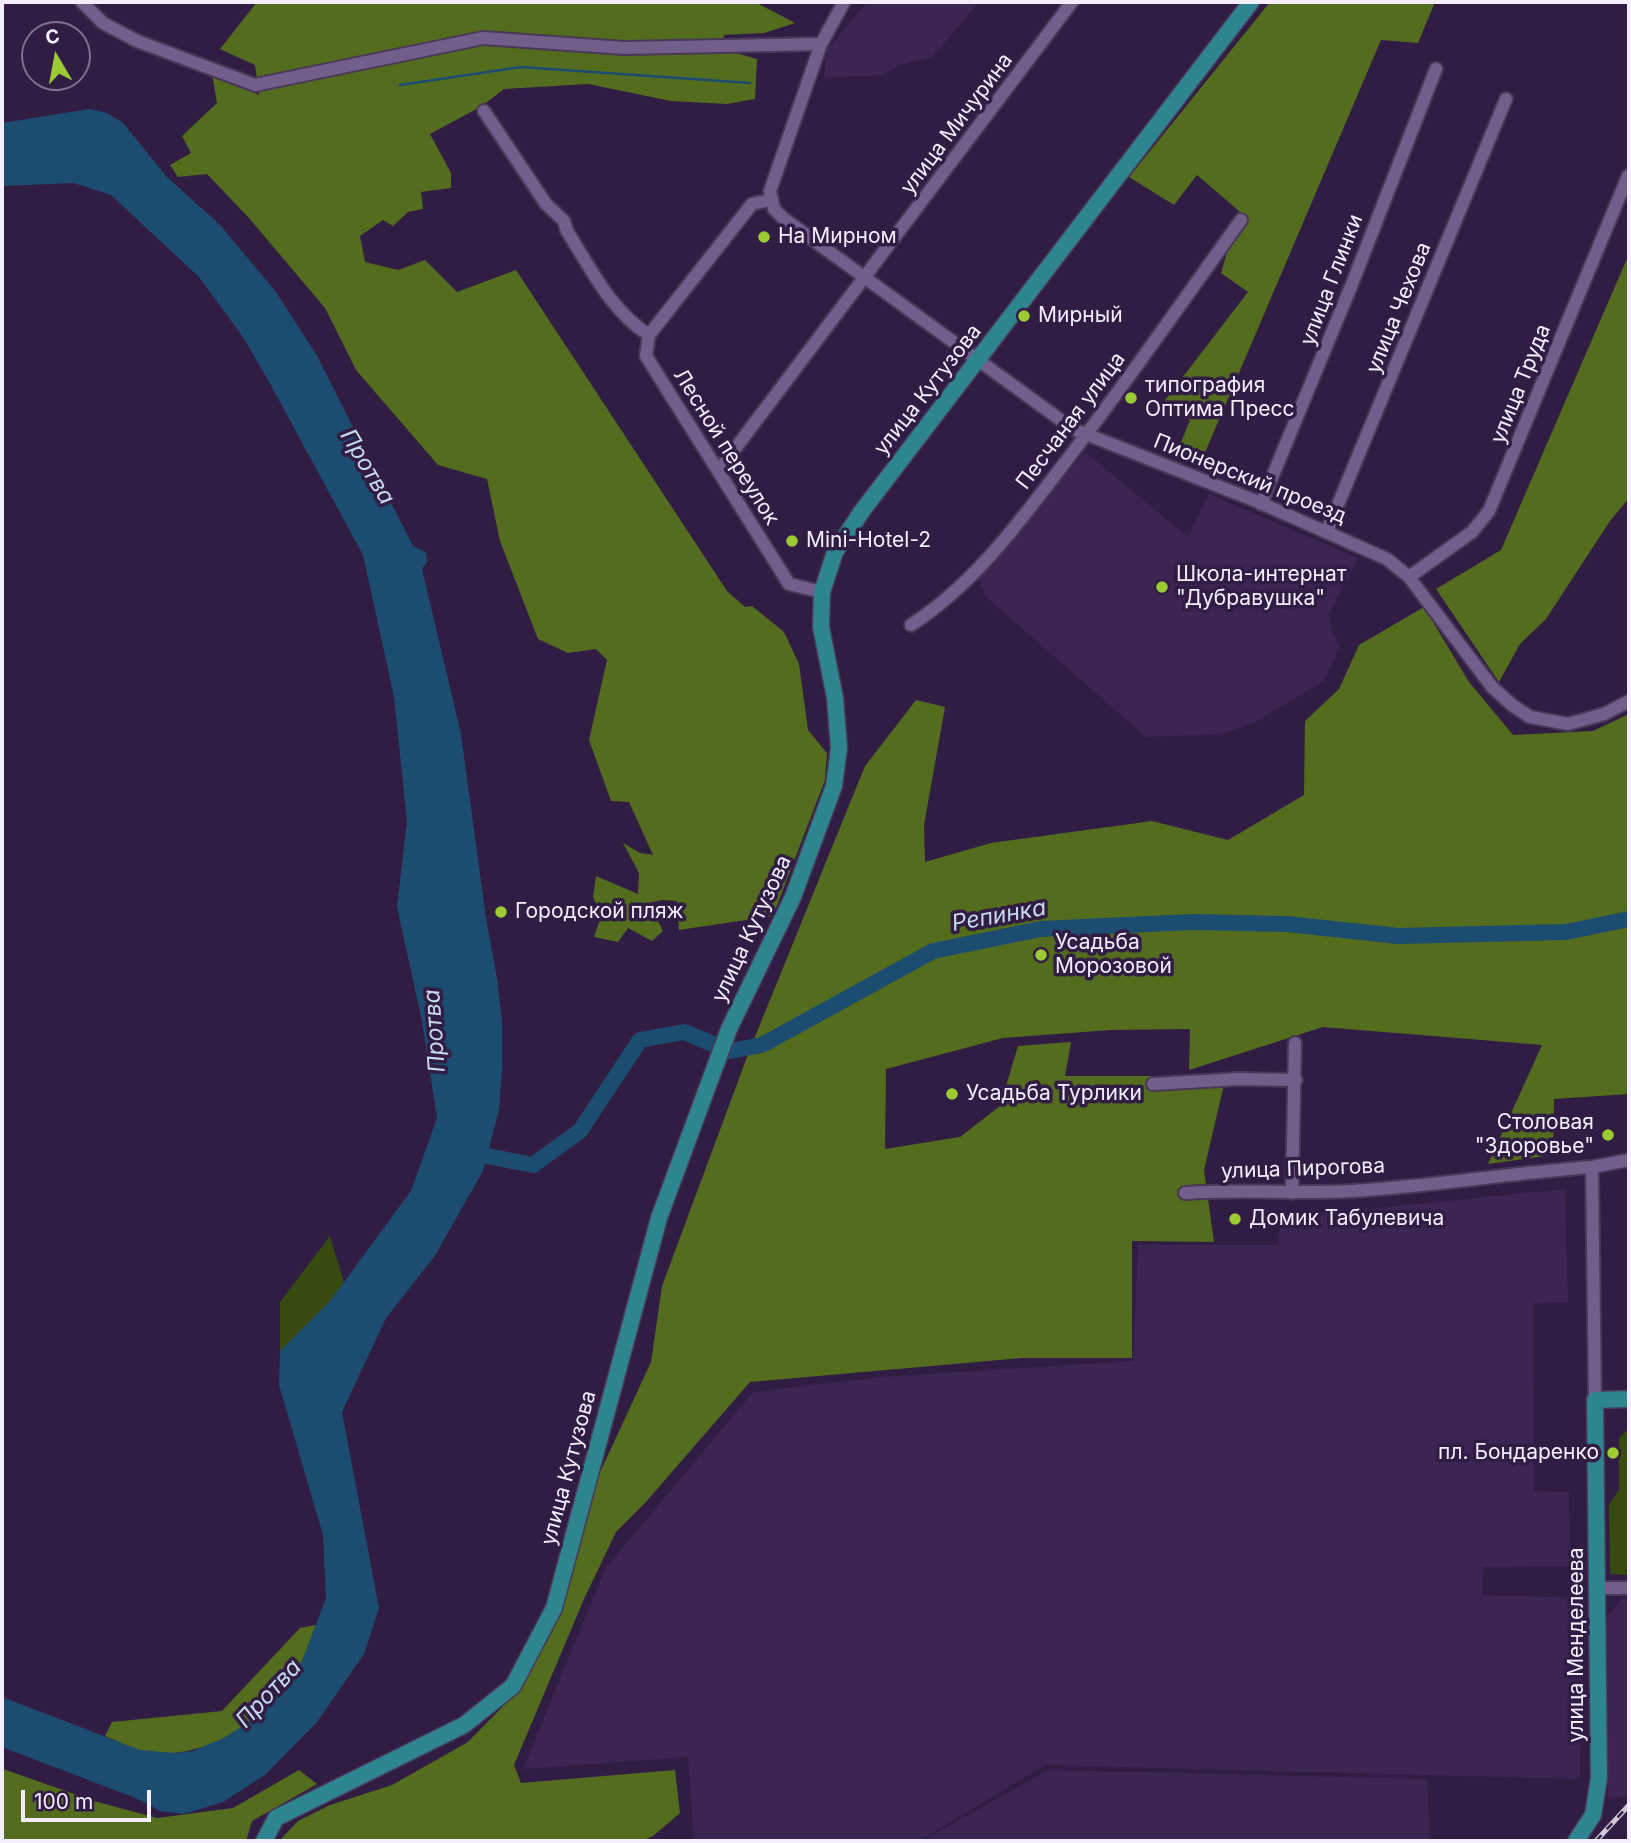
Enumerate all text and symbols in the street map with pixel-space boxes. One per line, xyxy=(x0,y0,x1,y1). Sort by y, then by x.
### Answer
north arrow xyxy=(21,21,91,91)
text: С xyxy=(44,24,62,49)
street label: улица Мичурина xyxy=(896,49,1018,199)
street label: улица Глинки xyxy=(1295,211,1369,349)
place label: На Мирном xyxy=(778,224,897,250)
marker: На Мирном xyxy=(756,229,772,245)
street label: улица Чехова xyxy=(1361,239,1437,377)
place label: Мирный xyxy=(1038,303,1123,329)
marker: Мирный xyxy=(1016,308,1032,324)
street label: улица Кутузова xyxy=(869,320,987,460)
street label: улица Труда xyxy=(1486,321,1556,447)
street label: Песчаная улица xyxy=(1011,347,1131,495)
street label: Лесной переулок xyxy=(668,364,784,530)
place label: типография Оптима Пресс xyxy=(1145,373,1295,423)
marker: типография Оптима Пресс xyxy=(1123,390,1139,406)
water label: Протва xyxy=(334,424,400,510)
street label: Пионерский проезд xyxy=(1150,429,1350,529)
place label: Mini-Hotel-2 xyxy=(806,528,931,554)
marker: Mini-Hotel-2 xyxy=(784,533,800,549)
place label: Школа-интернат "Дубравушка" xyxy=(1176,562,1347,612)
marker: Школа-интернат "Дубравушка" xyxy=(1154,579,1170,595)
street label: улица Кутузова xyxy=(707,852,797,1006)
water label: Репинка xyxy=(950,894,1048,938)
place label: Городской пляж xyxy=(515,899,684,925)
marker: Городской пляж xyxy=(493,904,509,920)
place label: Усадьба Морозовой xyxy=(1055,930,1172,980)
marker: Усадьба Морозовой xyxy=(1033,947,1049,963)
water label: Протва xyxy=(418,989,452,1073)
place label: Усадьба Турлики xyxy=(966,1081,1142,1107)
marker: Усадьба Турлики xyxy=(944,1086,960,1102)
place label: Столовая "Здоровье" xyxy=(1475,1110,1594,1160)
marker: Столовая "Здоровье" xyxy=(1600,1127,1616,1143)
street label: улица Пирогова xyxy=(1221,1154,1385,1184)
place label: Домик Табулевича xyxy=(1249,1206,1444,1232)
marker: Домик Табулевича xyxy=(1227,1211,1243,1227)
street label: улица Кутузова xyxy=(536,1388,602,1548)
place label: пл. Бондаренко xyxy=(1438,1440,1599,1466)
marker: пл. Бондаренко xyxy=(1605,1445,1621,1461)
street label: улица Менделеева xyxy=(1564,1548,1590,1742)
water label: Протва xyxy=(231,1654,307,1734)
scale bar xyxy=(24,1776,154,1820)
text: 100 m xyxy=(34,1789,93,1814)

